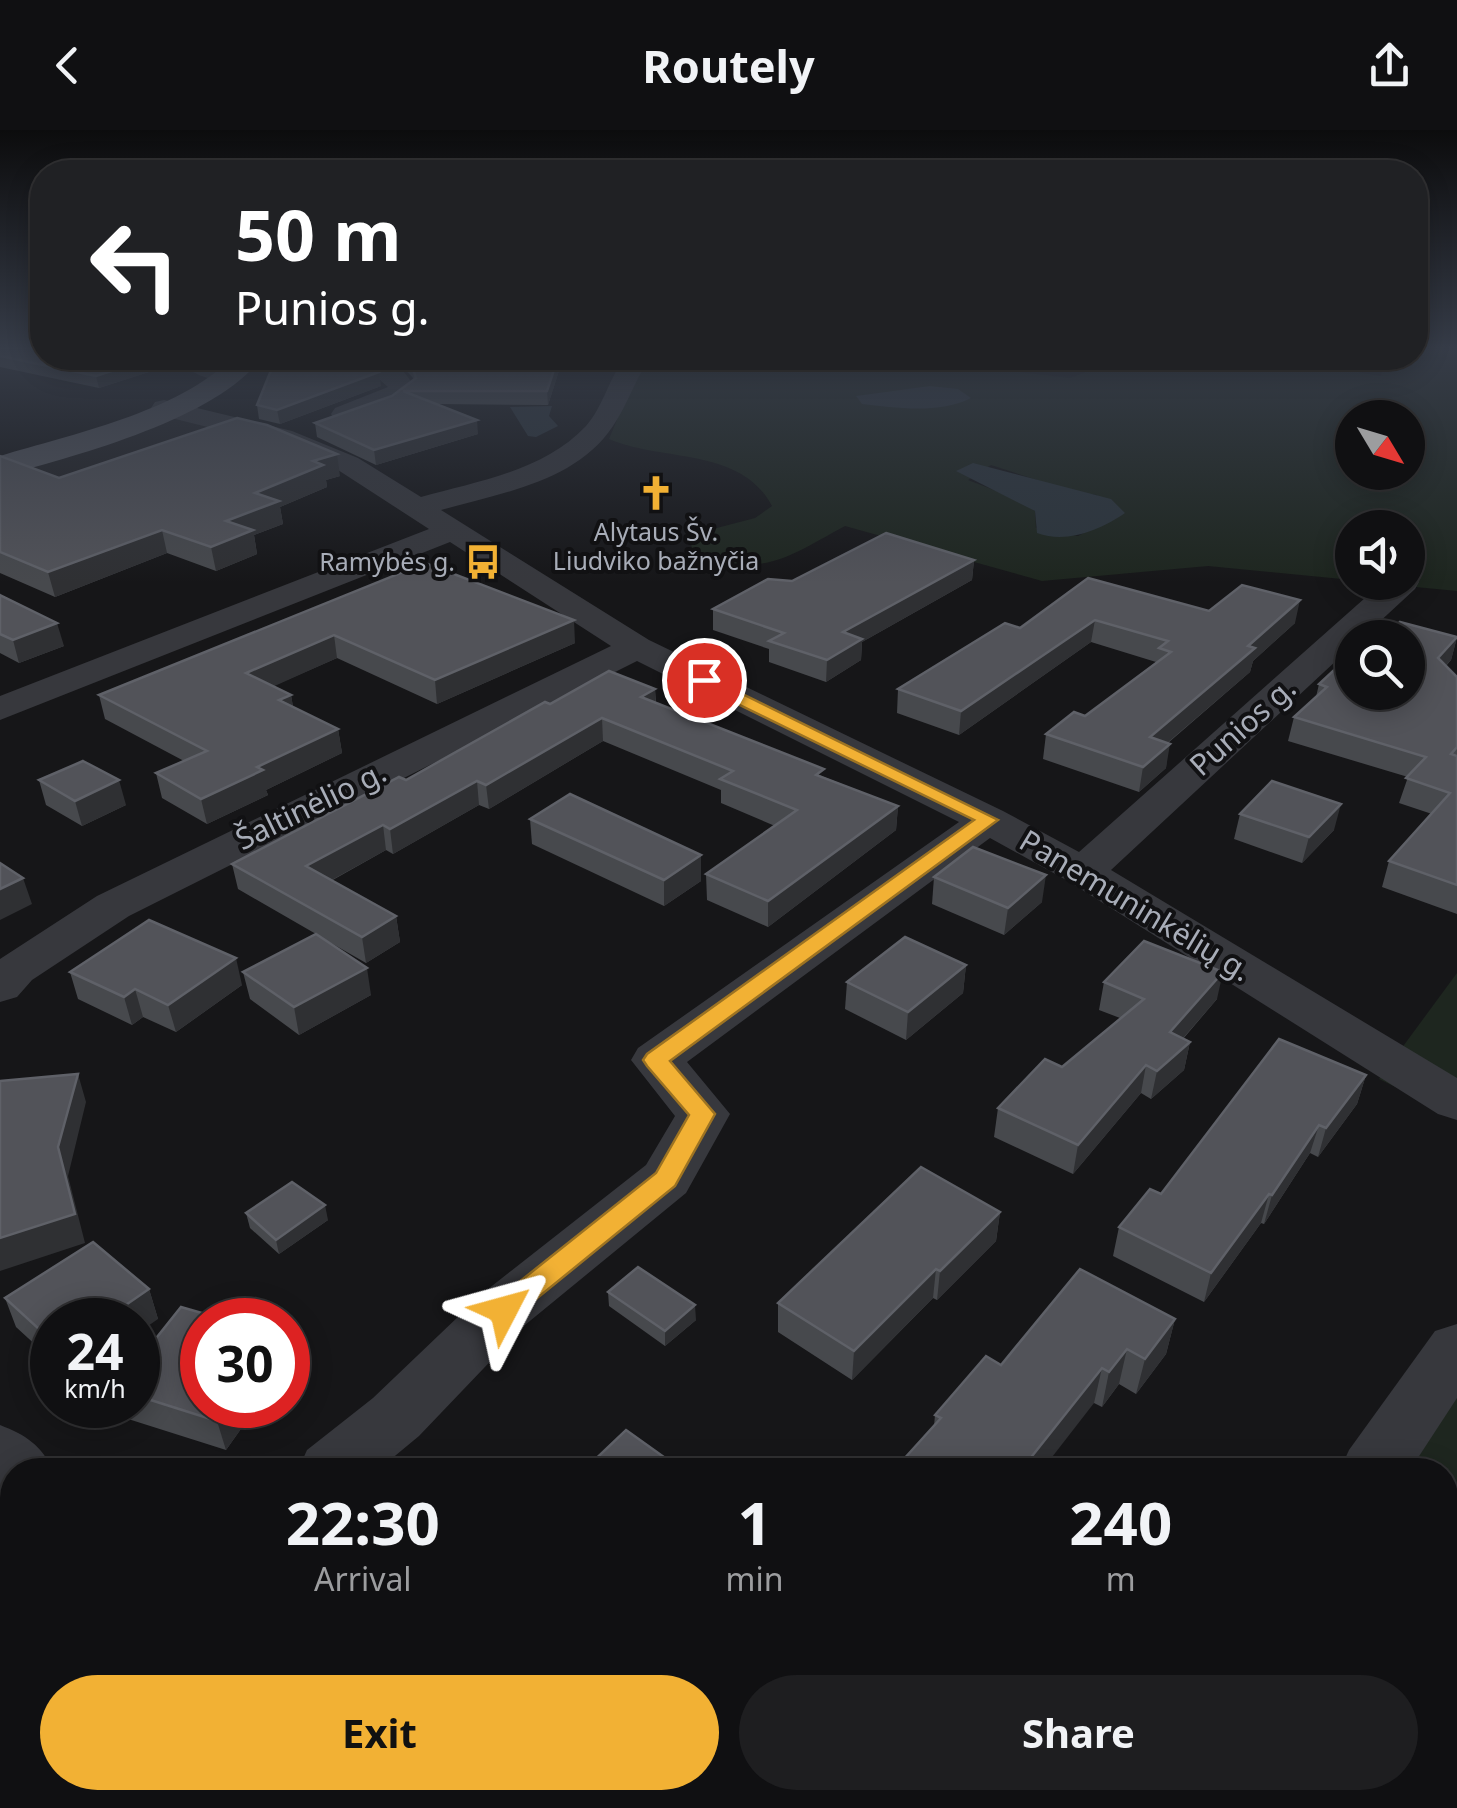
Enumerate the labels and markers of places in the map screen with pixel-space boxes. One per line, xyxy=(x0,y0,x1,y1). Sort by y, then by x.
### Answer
church icon: Alytaus Šv. Liudviko bažnyčia xyxy=(637,474,675,512)
place label: Alytaus Šv. Liudviko bažnyčia xyxy=(553,514,759,577)
bus stop icon: Ramybės g. xyxy=(464,543,502,581)
place label: Ramybės g. xyxy=(319,544,455,578)
pin xyxy=(662,638,747,723)

